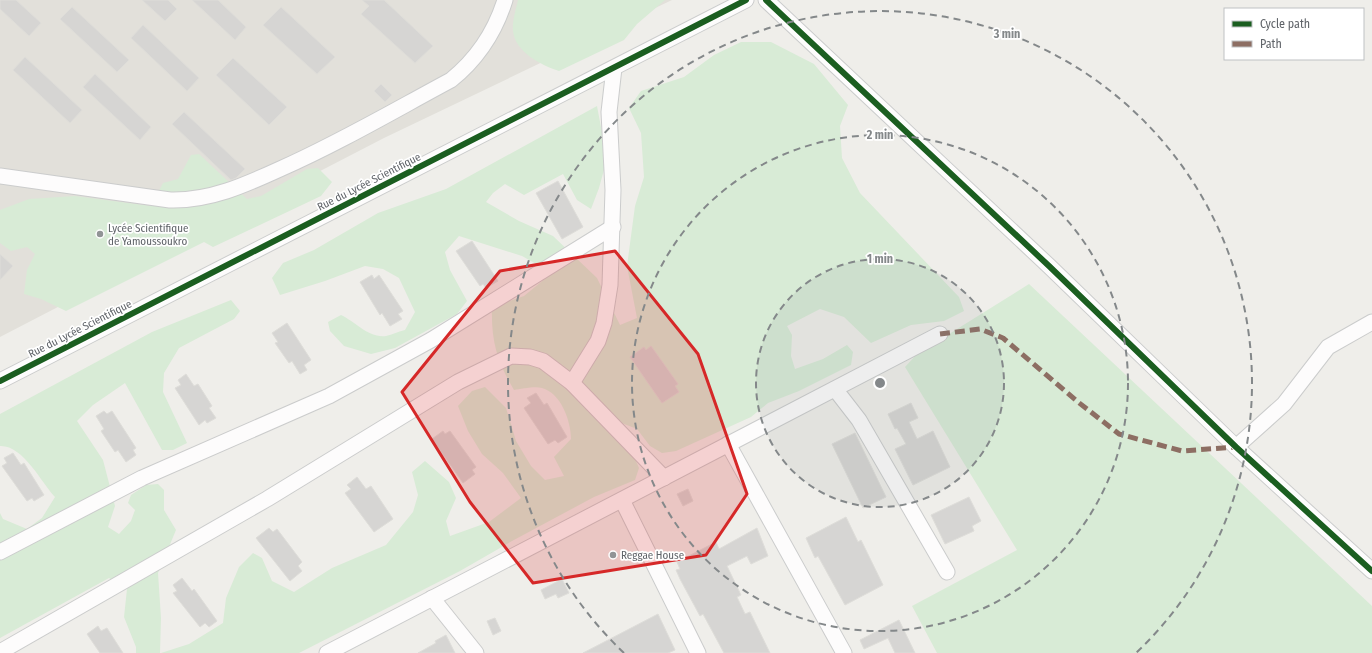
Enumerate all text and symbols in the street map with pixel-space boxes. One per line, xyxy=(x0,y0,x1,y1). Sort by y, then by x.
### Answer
legend xyxy=(1224,8,1364,60)
text: Cycle path xyxy=(1260,17,1310,31)
text: 3 min xyxy=(993,27,1020,41)
text: Path xyxy=(1260,37,1282,51)
text: 2 min xyxy=(866,128,893,142)
street label: Rue du Lycée Scientifique xyxy=(315,150,423,214)
place label: Lycée Scientifique de Yamoussoukro xyxy=(108,222,188,248)
marker: Lycée Scientifique de Yamoussoukro xyxy=(95,229,105,239)
text: 1 min xyxy=(867,252,893,266)
street label: Rue du Lycée Scientifique xyxy=(26,297,134,361)
centre of rings xyxy=(873,376,887,390)
place label: Reggae House xyxy=(621,549,684,562)
marker: Reggae House xyxy=(608,550,618,560)

